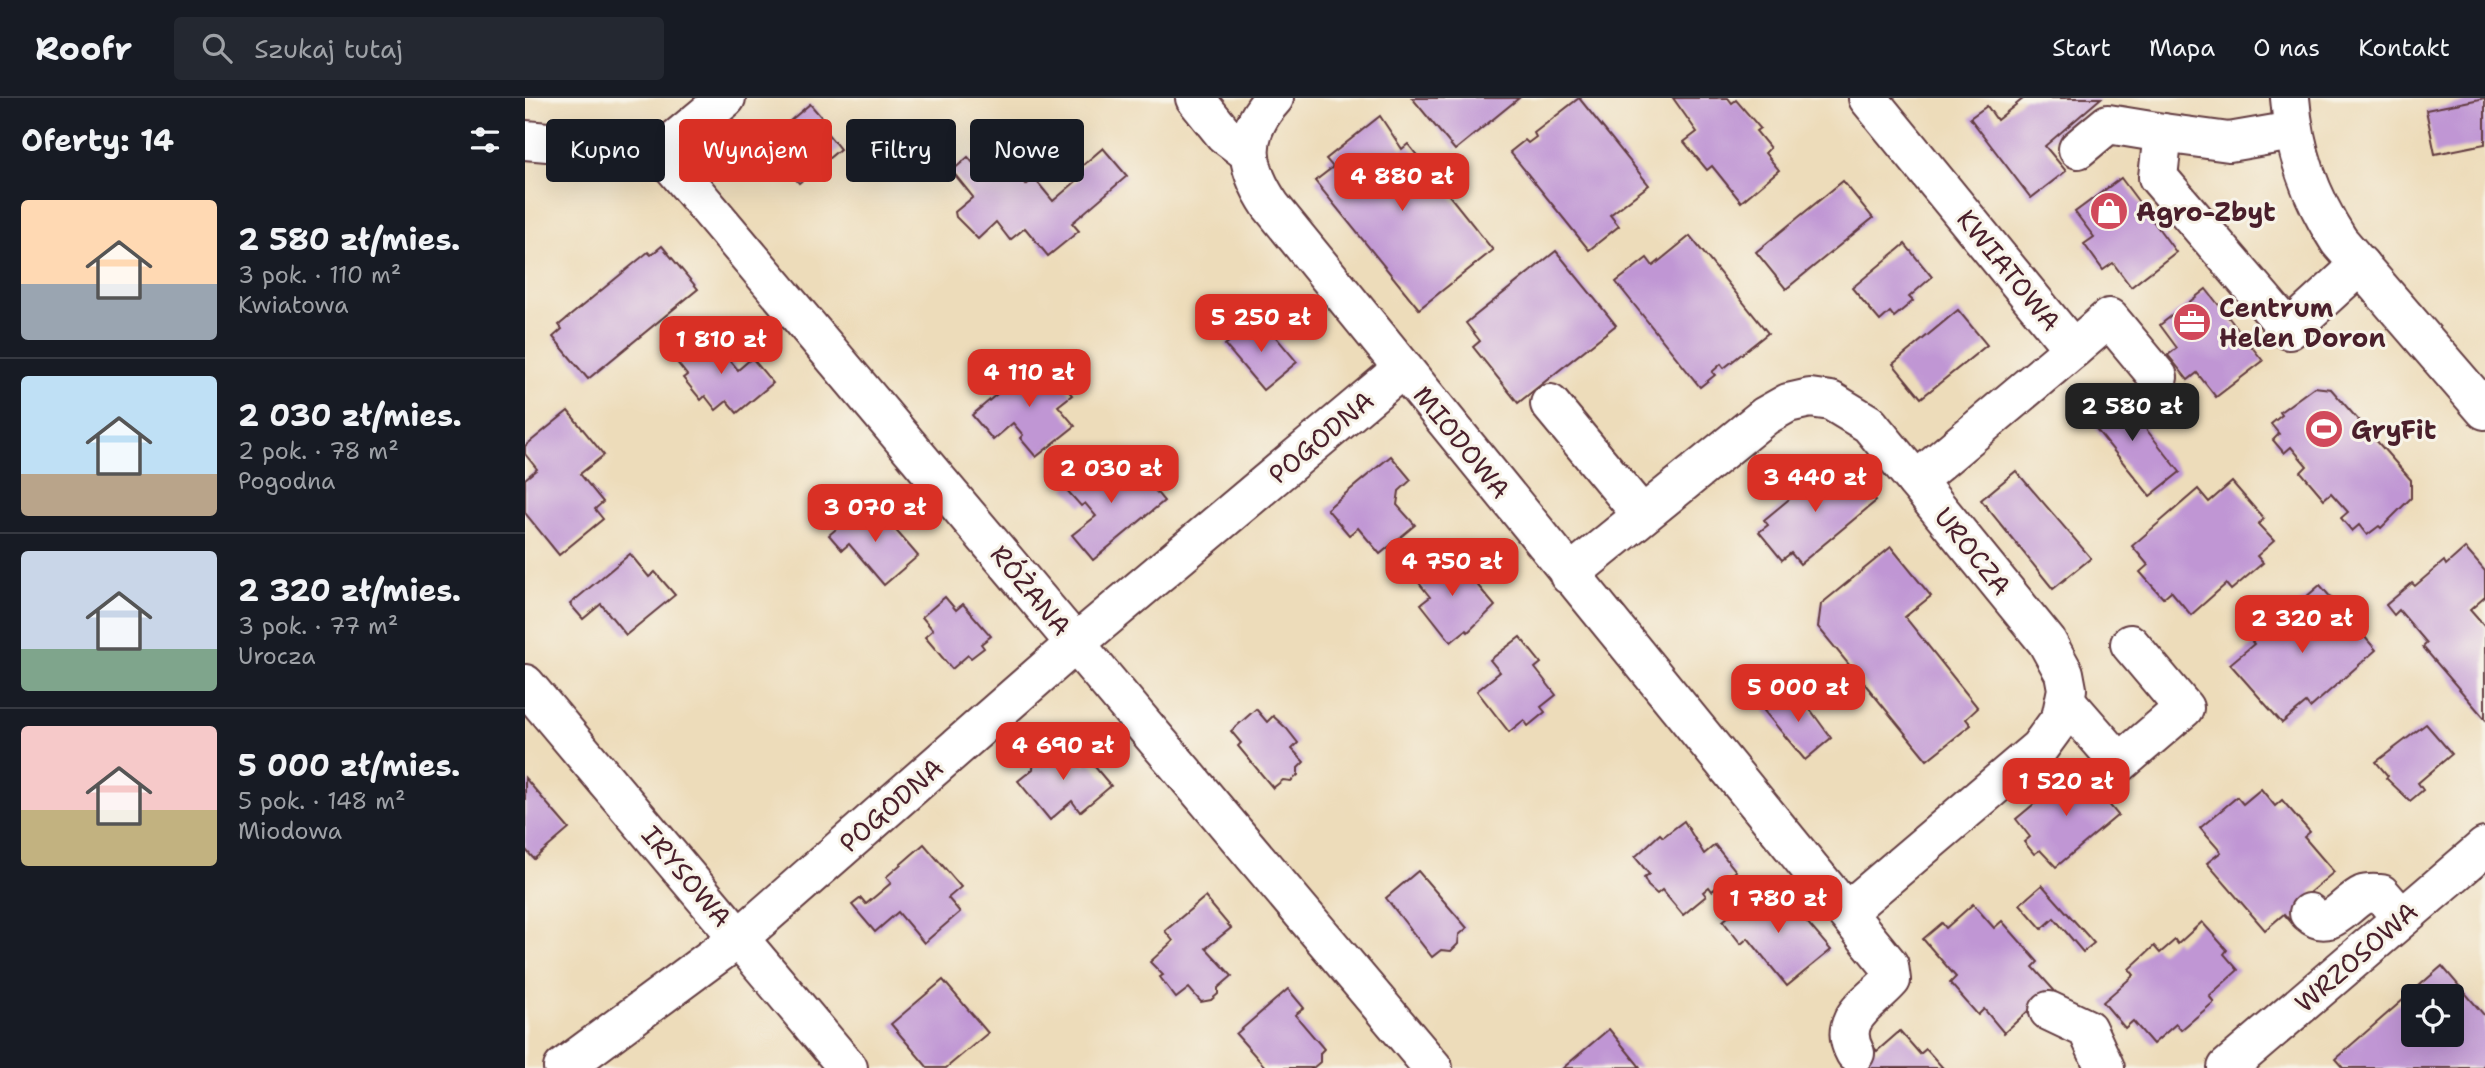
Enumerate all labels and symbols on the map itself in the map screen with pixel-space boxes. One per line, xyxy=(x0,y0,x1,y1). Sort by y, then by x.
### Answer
pin: 4 880 zł xyxy=(1330,153,1474,213)
shop icon: Agro-Zbyt xyxy=(2088,190,2130,232)
place label: Agro-Zbyt xyxy=(2136,194,2276,229)
street label: KWIATOWA xyxy=(1949,202,2069,338)
place label: Centrum Helen Doron xyxy=(2219,290,2386,355)
pin: 5 250 zł xyxy=(1189,294,1333,354)
office icon: Centrum Helen Doron xyxy=(2171,301,2213,343)
pin: 1 810 zł xyxy=(649,316,793,376)
pin: 4 110 zł xyxy=(957,350,1101,409)
street label: MIODOWA xyxy=(1406,378,1518,506)
street label: POGODNA xyxy=(1261,383,1381,491)
pin: 2 580 zł xyxy=(2060,384,2204,443)
sports icon: GryFit xyxy=(2303,408,2345,450)
place label: GryFit xyxy=(2351,412,2436,447)
pin: 2 030 zł xyxy=(1039,446,1183,505)
pin: 3 440 zł xyxy=(1743,454,1887,514)
pin: 3 070 zł xyxy=(803,484,947,544)
street label: UROCZA xyxy=(1927,500,2019,602)
street label: RÓŻANA xyxy=(983,537,1079,643)
pin: 4 750 zł xyxy=(1380,538,1524,598)
pin: 2 320 zł xyxy=(2230,596,2374,655)
pin: 5 000 zł xyxy=(1726,664,1870,724)
pin: 4 690 zł xyxy=(991,722,1135,782)
street label: POGODNA xyxy=(831,750,951,860)
pin: 1 520 zł xyxy=(1994,758,2138,818)
street label: IRYSOWA xyxy=(634,818,740,934)
pin: 1 780 zł xyxy=(1706,876,1850,935)
street label: WRZOSOWA xyxy=(2287,894,2425,1020)

